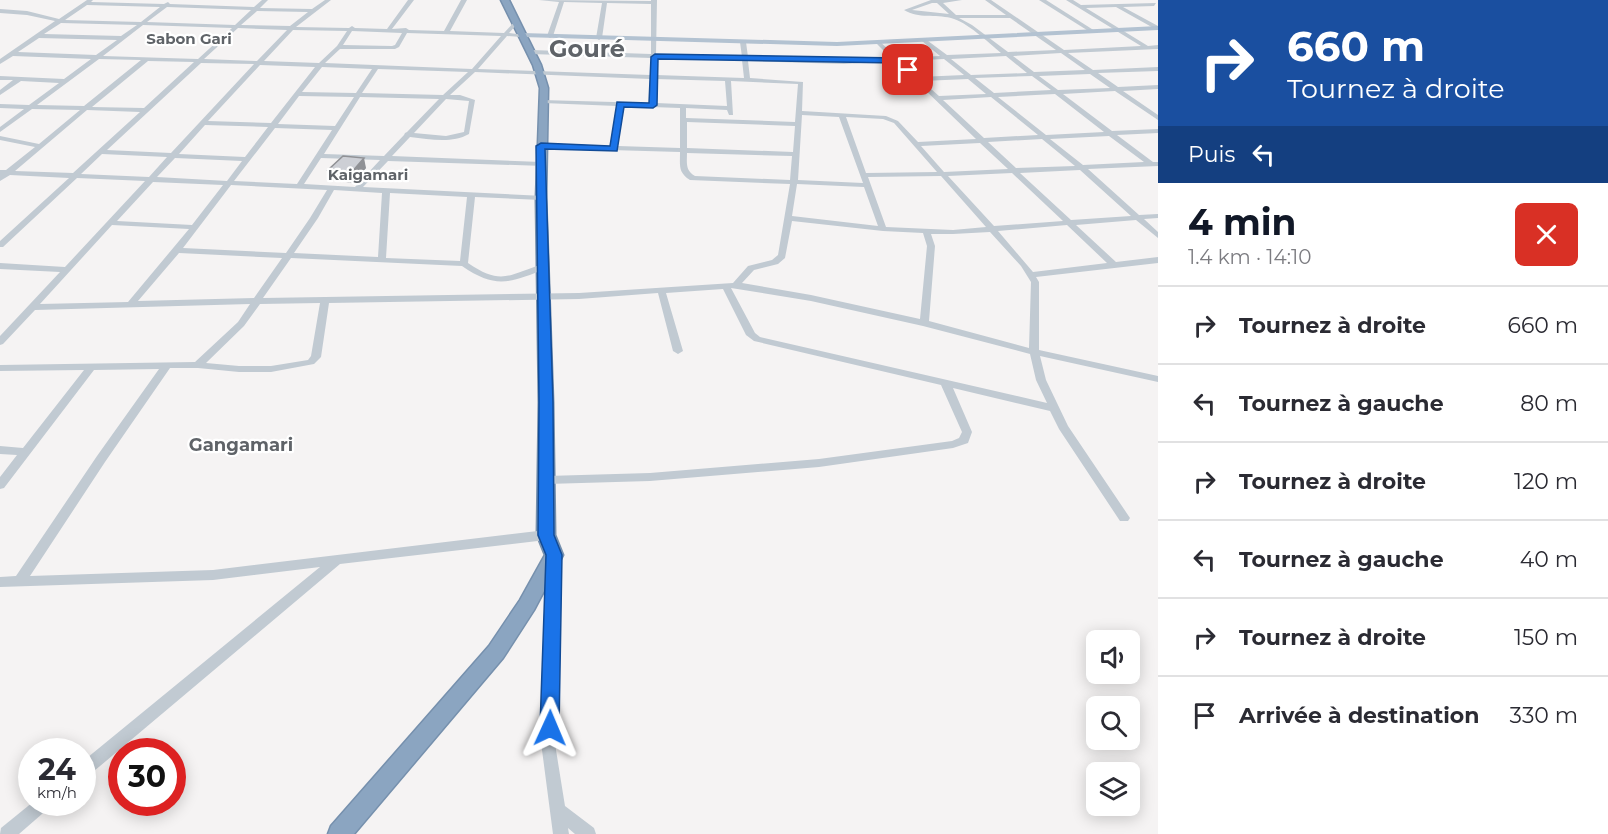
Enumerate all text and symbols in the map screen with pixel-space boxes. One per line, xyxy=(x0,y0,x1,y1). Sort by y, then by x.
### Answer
text: 660 m xyxy=(1287,20,1425,72)
icon: right xyxy=(1188,24,1266,102)
district label: Sabon Gari xyxy=(146,29,232,48)
district label: Gouré xyxy=(549,34,625,63)
pin xyxy=(882,44,933,95)
icon: arrive xyxy=(891,53,924,86)
text: Tournez à droite xyxy=(1287,72,1505,105)
icon: left xyxy=(1247,138,1280,171)
text: Puis xyxy=(1188,141,1235,168)
district label: Kaigamari xyxy=(328,165,408,184)
text: 4 min xyxy=(1188,200,1296,244)
button: close xyxy=(1515,203,1578,266)
text: 1.4 km · 14:10 xyxy=(1188,245,1311,269)
icon: right xyxy=(1188,309,1221,342)
text: Tournez à droite xyxy=(1239,312,1426,339)
text: 660 m xyxy=(1508,312,1578,339)
icon: left xyxy=(1188,387,1221,420)
text: Tournez à gauche xyxy=(1239,390,1444,417)
text: 80 m xyxy=(1520,390,1578,417)
district label: Gangamari xyxy=(189,434,293,456)
icon: right xyxy=(1188,465,1221,498)
text: Tournez à droite xyxy=(1239,468,1426,495)
text: 120 m xyxy=(1514,468,1578,495)
icon: left xyxy=(1188,543,1221,576)
text: Tournez à gauche xyxy=(1239,546,1444,573)
text: 40 m xyxy=(1520,546,1578,573)
icon: right xyxy=(1188,621,1221,654)
text: Tournez à droite xyxy=(1239,624,1426,651)
text: 150 m xyxy=(1514,624,1578,651)
map controls xyxy=(1086,630,1140,816)
button: sound xyxy=(1086,630,1140,684)
position arrow xyxy=(518,696,582,760)
button: search xyxy=(1086,696,1140,750)
icon: arrive xyxy=(1188,699,1221,732)
text: Arrivée à destination xyxy=(1239,702,1479,729)
text: 330 m xyxy=(1510,702,1578,729)
speed limit sign: 30 xyxy=(108,738,186,816)
text: 24 xyxy=(38,751,76,788)
button: layers xyxy=(1086,762,1140,816)
text: km/h xyxy=(37,783,77,802)

